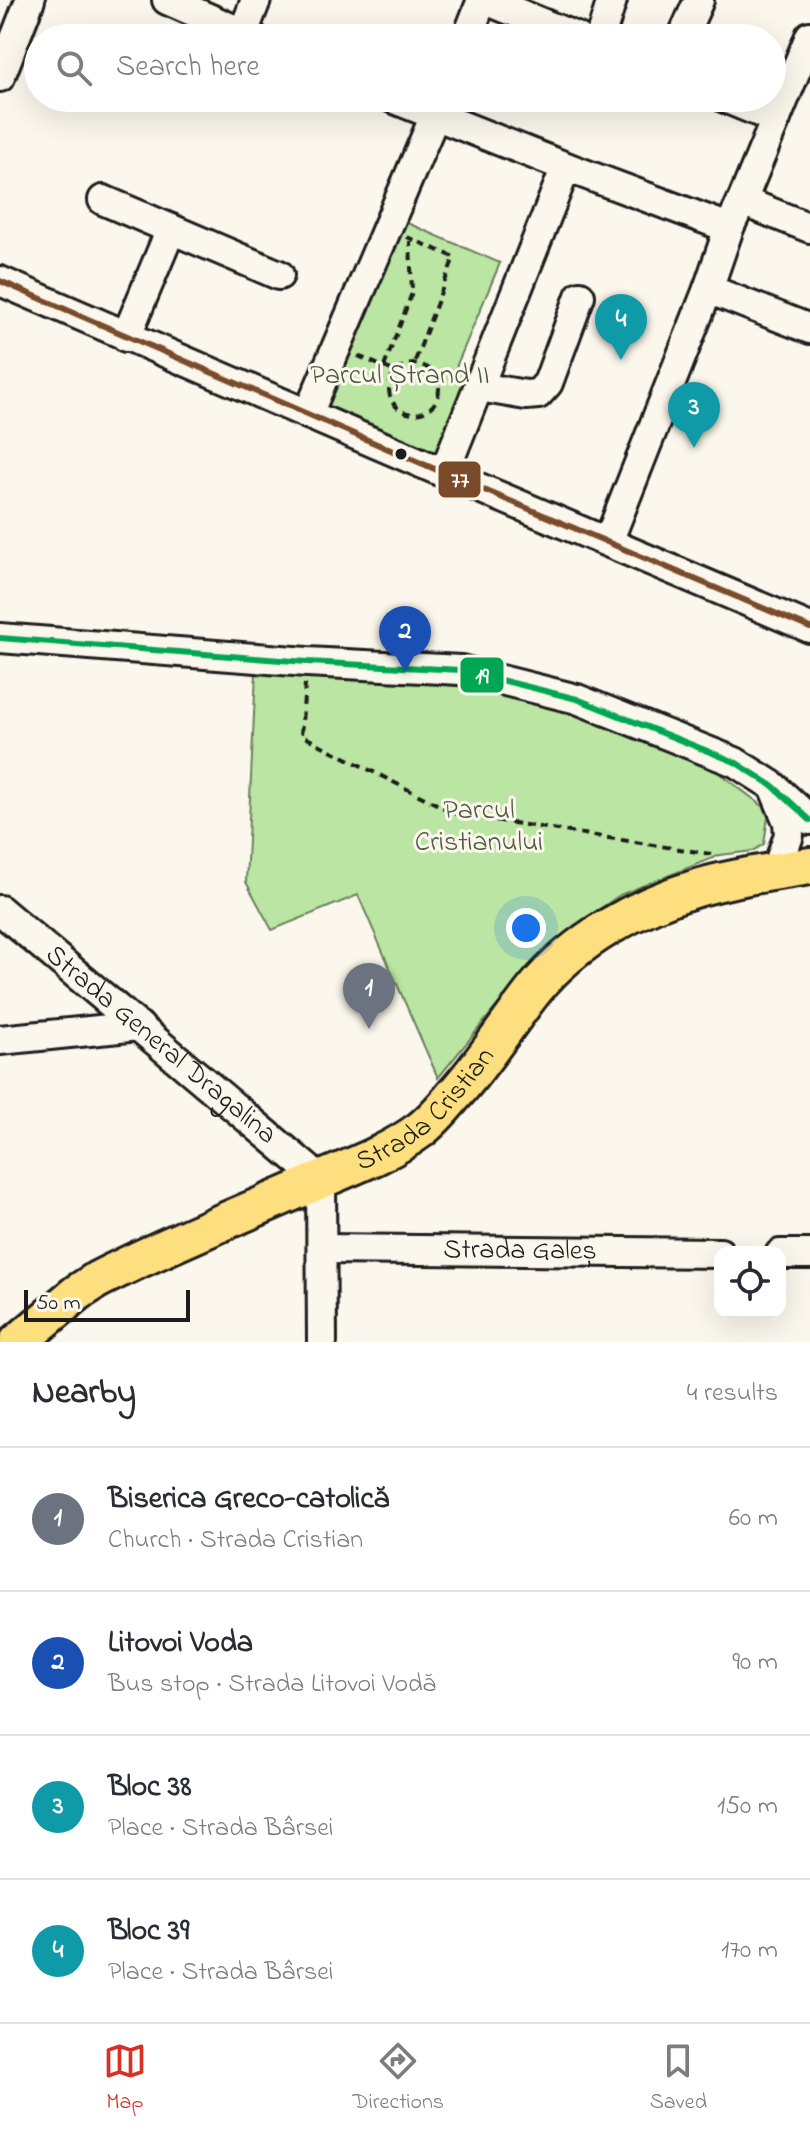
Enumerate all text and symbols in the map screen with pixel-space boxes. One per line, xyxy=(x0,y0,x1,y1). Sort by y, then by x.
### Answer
search box xyxy=(24,24,786,112)
icon: search xyxy=(52,46,96,90)
text: Search here xyxy=(116,46,260,90)
pin: 4 xyxy=(595,294,647,360)
park label: Parcul Ștrand II xyxy=(310,356,490,397)
pin: 3 xyxy=(668,382,720,448)
unlabelled marker xyxy=(393,446,409,462)
line badge: 77 xyxy=(437,460,482,499)
text: 77 xyxy=(451,466,470,498)
pin: 2 xyxy=(379,606,431,672)
line badge: 19 xyxy=(459,656,505,694)
text: 19 xyxy=(475,662,489,694)
park label: Parcul Cristianului xyxy=(415,791,543,864)
your location xyxy=(506,908,546,948)
street label: Strada General Dragalina xyxy=(36,936,286,1155)
pin: 1 xyxy=(343,963,395,1029)
street label: Strada Cristian xyxy=(349,1039,505,1183)
street label: Strada Galeș xyxy=(443,1230,597,1272)
map controls xyxy=(714,1246,786,1318)
button: locate xyxy=(714,1246,786,1318)
scale bar xyxy=(24,1286,190,1322)
text: 50 m xyxy=(36,1288,81,1320)
text: Nearby xyxy=(32,1369,136,1419)
text: 4 results xyxy=(687,1375,778,1413)
text: Biserica Greco-catolică xyxy=(108,1478,389,1522)
text: 1 xyxy=(54,1500,62,1538)
text: 60 m xyxy=(729,1500,778,1538)
text: Church · Strada Cristian xyxy=(108,1522,363,1560)
text: Litovoi Voda xyxy=(108,1622,253,1666)
text: 2 xyxy=(52,1644,64,1682)
text: 90 m xyxy=(732,1644,778,1682)
text: Bus stop · Strada Litovoi Vodă xyxy=(108,1666,436,1704)
text: Bloc 38 xyxy=(108,1766,192,1810)
text: 3 xyxy=(53,1788,63,1826)
text: 150 m xyxy=(717,1788,778,1826)
text: Place · Strada Bârsei xyxy=(108,1810,333,1848)
text: Bloc 39 xyxy=(108,1910,189,1954)
text: 4 xyxy=(53,1932,63,1970)
text: 170 m xyxy=(721,1932,778,1970)
text: Place · Strada Bârsei xyxy=(108,1954,333,1992)
tab: Map xyxy=(103,2039,147,2119)
tab: Directions xyxy=(353,2039,444,2119)
tab: Saved xyxy=(650,2039,707,2119)

